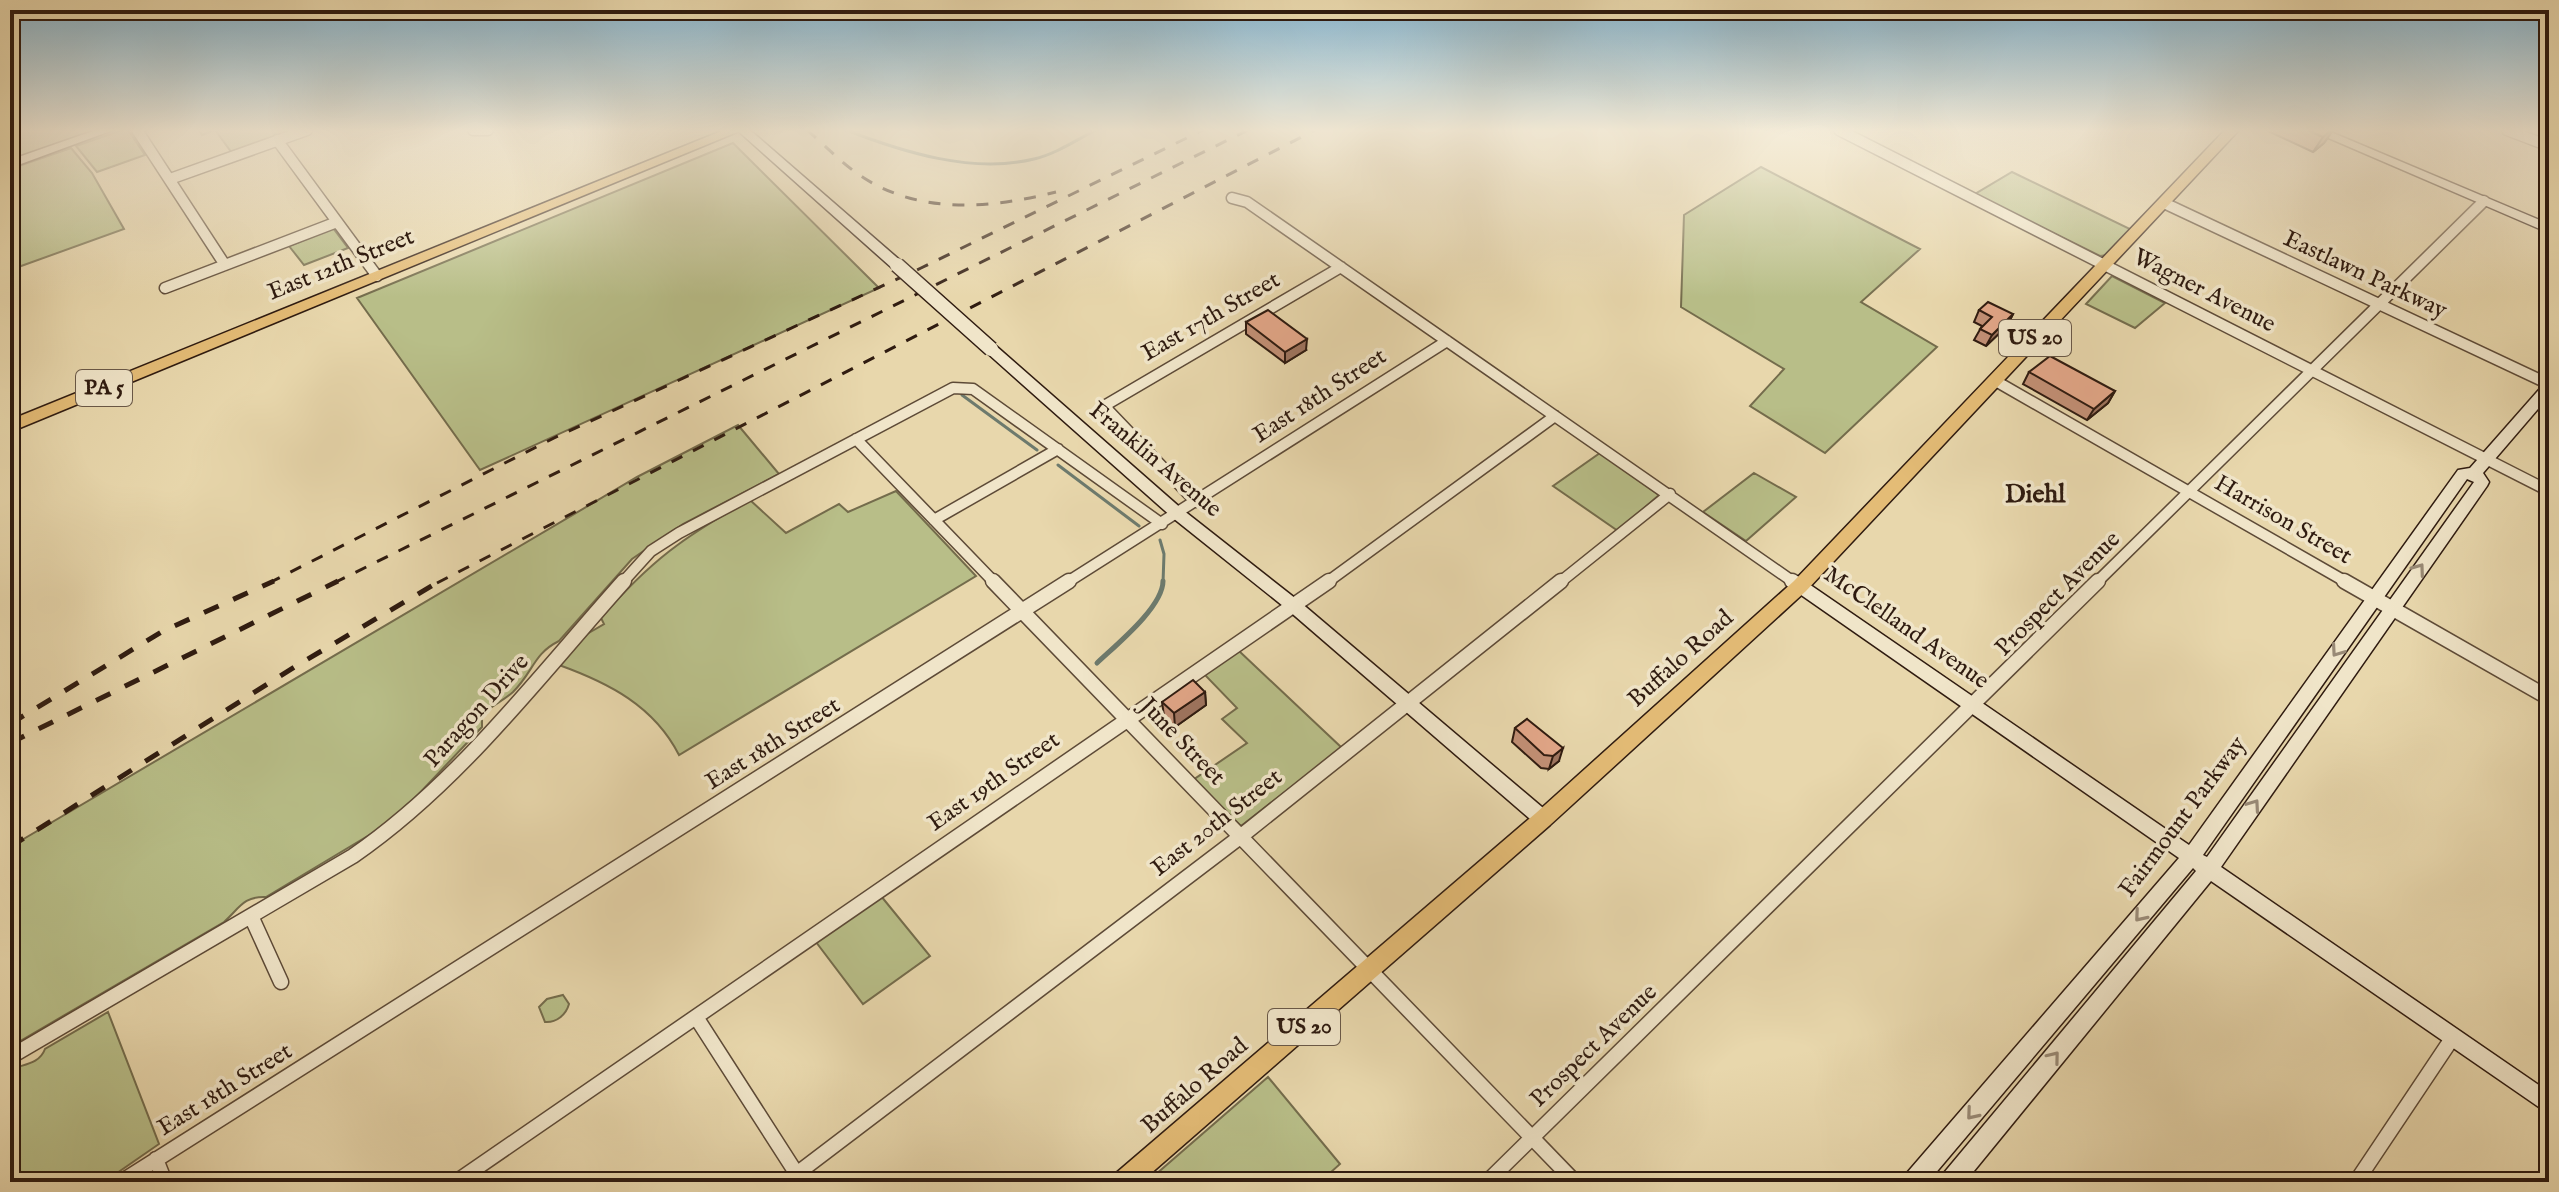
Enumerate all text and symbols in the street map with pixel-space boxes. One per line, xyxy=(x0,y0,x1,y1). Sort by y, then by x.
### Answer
street label: East 12th Street xyxy=(263,222,419,308)
street label: Eastlawn Parkway xyxy=(2278,223,2452,327)
street label: Wagner Avenue xyxy=(2127,242,2281,340)
street label: East 17th Street xyxy=(1136,265,1286,369)
road number: US 20 xyxy=(1999,320,2071,356)
street label: East 18th Street xyxy=(1247,341,1393,451)
road number: PA 5 xyxy=(76,370,132,406)
street label: Franklin Avenue xyxy=(1082,395,1228,525)
street label: Harrison Street xyxy=(2209,468,2357,572)
district label: Diehl xyxy=(2005,478,2066,511)
street label: Prospect Avenue xyxy=(1989,525,2127,663)
street label: McClelland Avenue xyxy=(1817,559,1995,697)
one-way arrow xyxy=(2409,563,2424,578)
street label: Buffalo Road xyxy=(1622,603,1741,715)
one-way arrow xyxy=(2332,643,2346,657)
street label: Paragon Drive xyxy=(418,647,536,775)
street label: June Street xyxy=(1130,689,1231,792)
street label: East 18th Street xyxy=(700,690,846,798)
street label: East 19th Street xyxy=(922,725,1066,839)
street label: Fairmount Parkway xyxy=(2112,730,2254,904)
street label: East 20th Street xyxy=(1145,762,1289,884)
one-way arrow xyxy=(2244,799,2259,813)
one-way arrow xyxy=(2135,907,2150,921)
street label: Prospect Avenue xyxy=(1524,977,1664,1115)
road number: US 20 xyxy=(1268,1009,1340,1045)
street label: Buffalo Road xyxy=(1135,1031,1255,1141)
street label: East 18th Street xyxy=(152,1036,298,1144)
one-way arrow xyxy=(2044,1052,2059,1066)
one-way arrow xyxy=(1967,1105,1982,1119)

